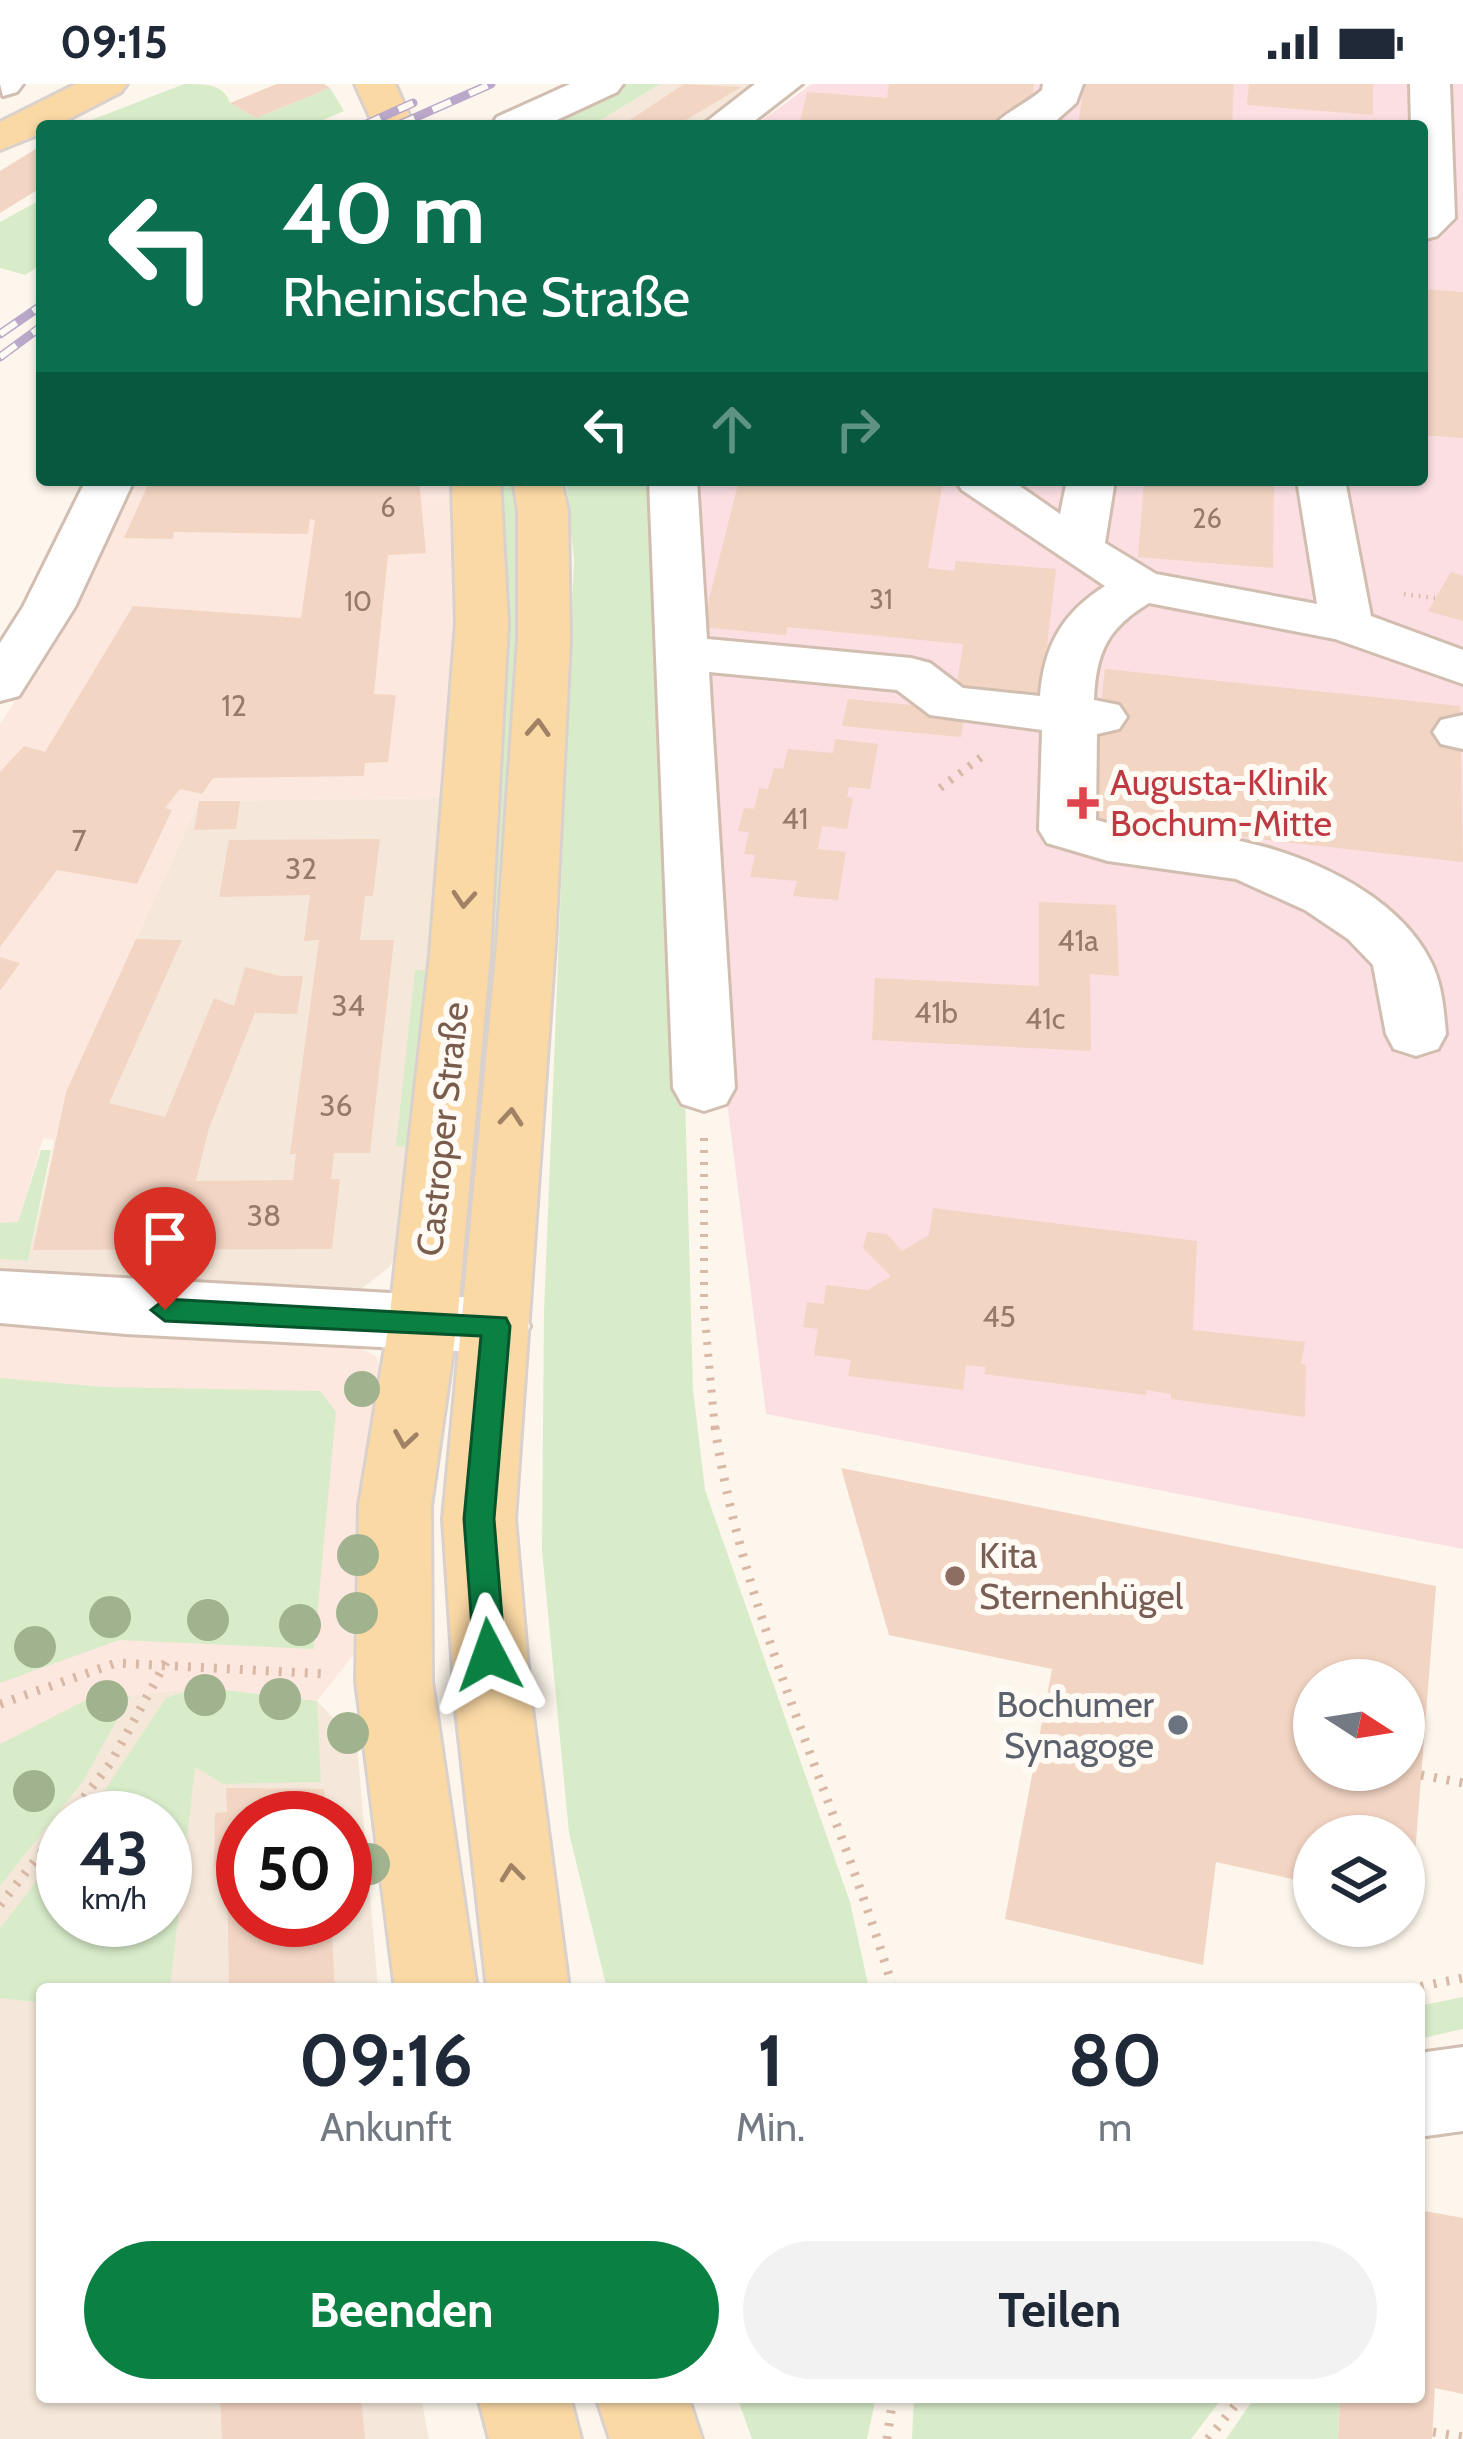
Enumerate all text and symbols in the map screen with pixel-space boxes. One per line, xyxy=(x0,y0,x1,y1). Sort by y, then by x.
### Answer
text: 09:15 xyxy=(60,15,168,69)
text: 40 m xyxy=(282,162,485,264)
icon: left xyxy=(84,168,240,324)
text: Rheinische Straße xyxy=(282,264,690,330)
icon: left xyxy=(573,396,639,462)
icon: ahead xyxy=(699,396,765,462)
icon: right xyxy=(825,396,891,462)
house number: 6 xyxy=(380,491,396,524)
house number: 26 xyxy=(1192,502,1222,535)
house number: 31 xyxy=(869,583,893,616)
house number: 10 xyxy=(344,585,372,618)
house number: 12 xyxy=(221,687,247,724)
one-way arrow xyxy=(525,718,551,737)
place label: Augusta-Klinik Bochum-Mitte xyxy=(1110,760,1332,845)
marker: Augusta-Klinik Bochum-Mitte xyxy=(1067,787,1099,819)
house number: 41 xyxy=(781,800,809,837)
house number: 7 xyxy=(71,822,87,859)
house number: 32 xyxy=(285,850,317,887)
one-way arrow xyxy=(451,890,477,909)
house number: 41a xyxy=(1057,922,1099,959)
house number: 34 xyxy=(331,987,365,1024)
house number: 41b xyxy=(914,994,958,1031)
street label: Castroper Straße xyxy=(407,1000,477,1258)
house number: 41c xyxy=(1025,1000,1065,1037)
house number: 36 xyxy=(319,1087,353,1124)
one-way arrow xyxy=(498,1107,524,1126)
pin xyxy=(114,1187,216,1310)
house number: 38 xyxy=(247,1197,281,1234)
icon: arrive xyxy=(132,1205,198,1271)
house number: 45 xyxy=(982,1298,1016,1335)
one-way arrow xyxy=(393,1429,419,1448)
place label: Kita Sternenhügel xyxy=(979,1533,1184,1618)
marker: Kita Sternenhügel xyxy=(942,1563,968,1589)
position arrow xyxy=(426,1592,552,1718)
north arrow xyxy=(1293,1659,1425,1791)
map controls xyxy=(1293,1659,1425,1947)
place label: Bochumer Synagoge xyxy=(997,1682,1155,1767)
marker: Bochumer Synagoge xyxy=(1165,1712,1191,1738)
speed limit sign: 50 xyxy=(216,1791,372,1947)
button: layers xyxy=(1293,1815,1425,1947)
text: 43 xyxy=(79,1817,149,1890)
one-way arrow xyxy=(500,1863,525,1882)
text: km/h xyxy=(81,1880,147,1917)
text: 09:16 xyxy=(299,2017,473,2104)
text: 1 xyxy=(757,2017,784,2104)
text: 80 xyxy=(1068,2017,1162,2104)
text: Ankunft xyxy=(320,2103,452,2151)
text: Min. xyxy=(736,2103,805,2151)
text: m xyxy=(1098,2103,1132,2151)
button: Beenden xyxy=(84,2241,719,2379)
button: Teilen xyxy=(743,2241,1377,2379)

